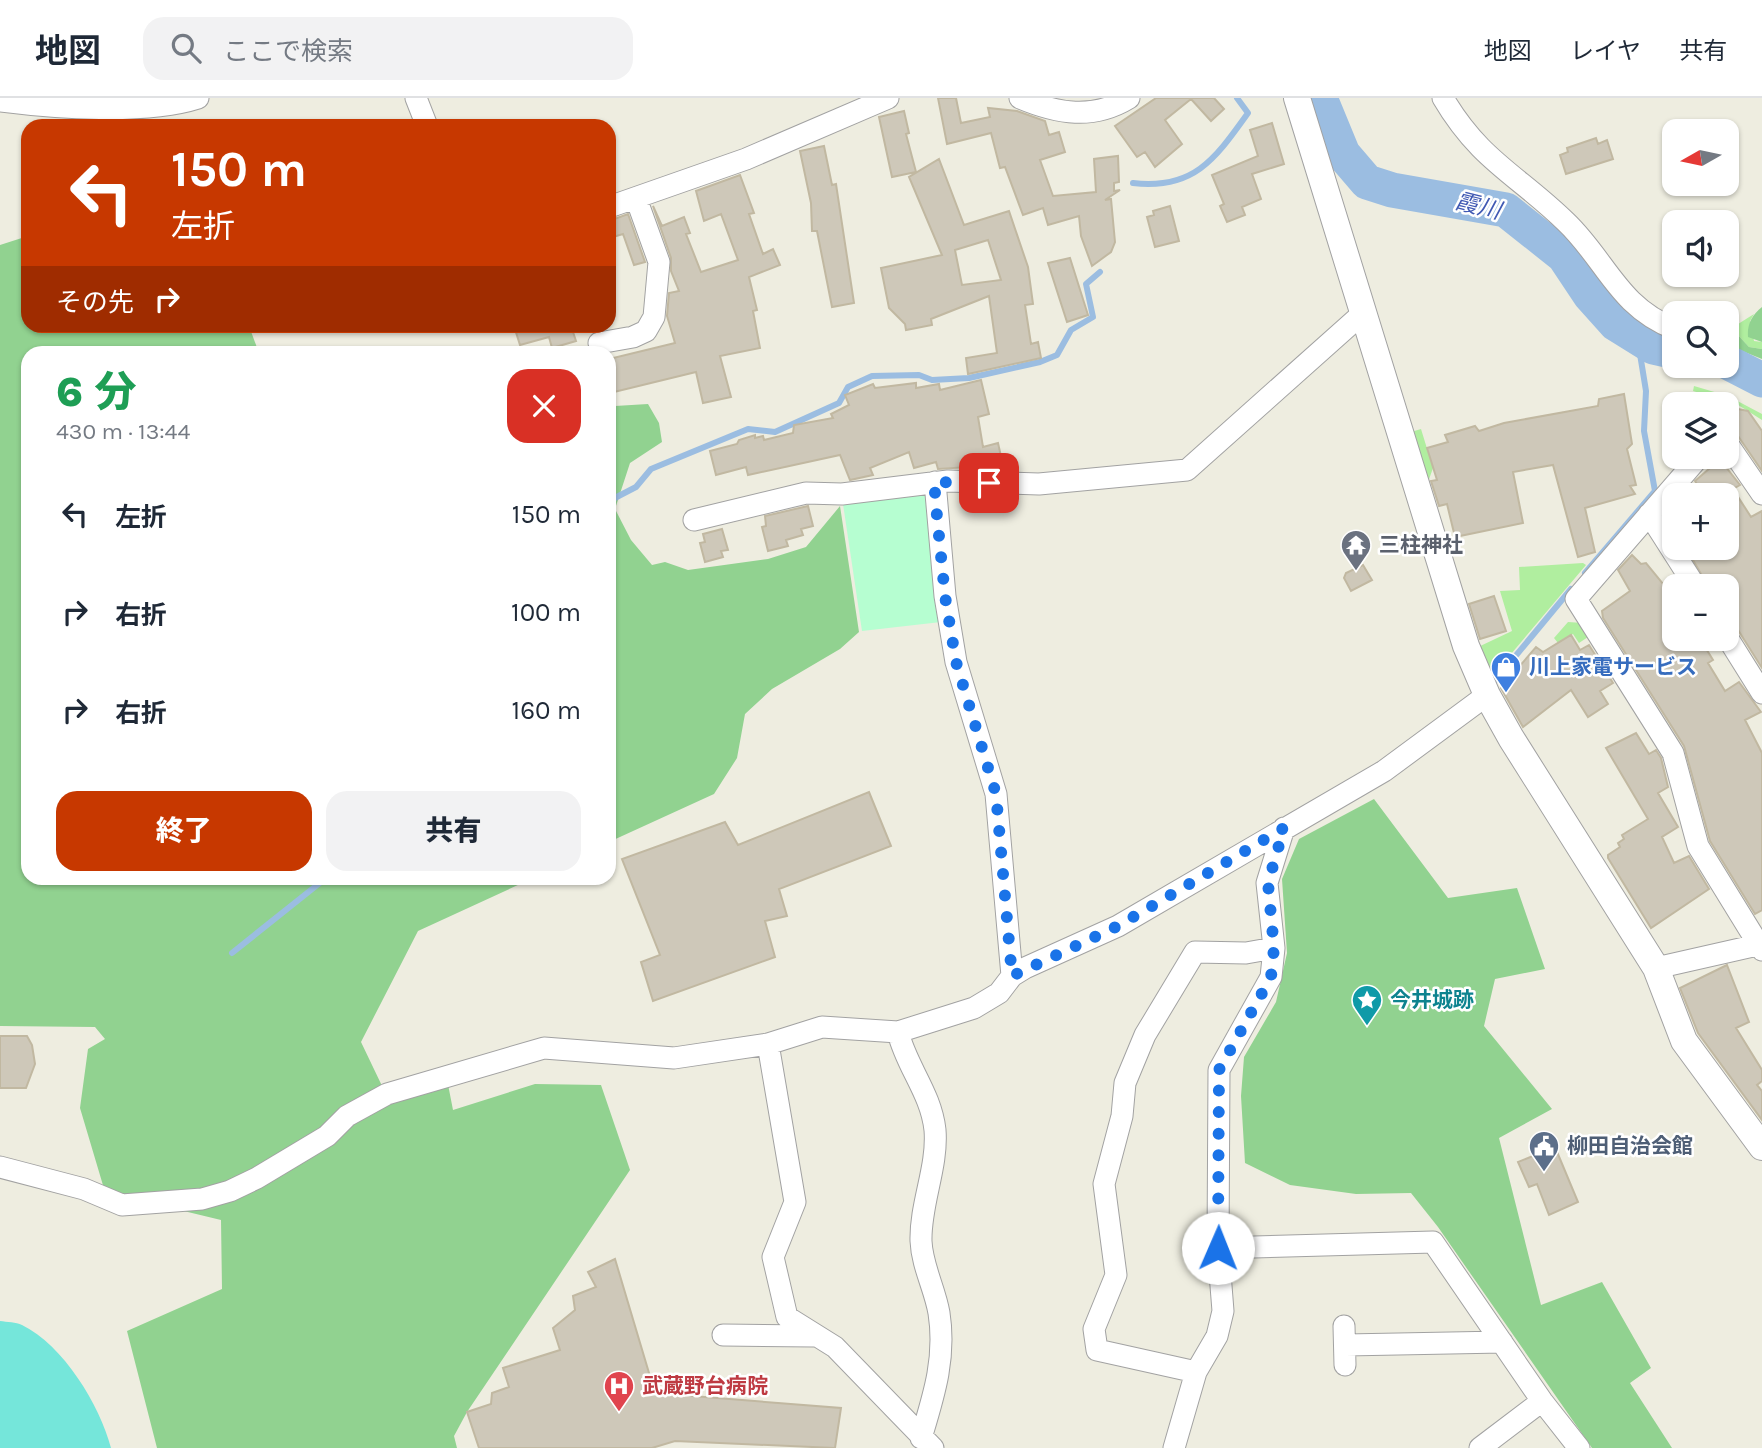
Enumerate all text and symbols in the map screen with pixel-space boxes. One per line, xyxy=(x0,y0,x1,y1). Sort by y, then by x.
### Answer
search box xyxy=(143,17,633,80)
icon: search xyxy=(167,29,205,67)
text: 地図 xyxy=(35,32,101,70)
text: ここで検索 xyxy=(223,36,353,67)
text: 地図 xyxy=(1484,37,1532,65)
text: レイヤ xyxy=(1570,37,1641,65)
text: 共有 xyxy=(1679,37,1727,65)
north arrow xyxy=(1662,119,1740,196)
map controls xyxy=(1662,119,1739,651)
text: 150 m xyxy=(171,141,307,198)
icon: left xyxy=(56,147,147,238)
water label: 霞川 xyxy=(1452,187,1506,225)
text: 左折 xyxy=(171,208,235,245)
button: sound xyxy=(1662,210,1739,287)
icon: right xyxy=(148,280,186,318)
text: その先 xyxy=(56,287,134,318)
button: search xyxy=(1662,301,1739,378)
text: 6 分 xyxy=(56,367,136,417)
button: close xyxy=(507,369,581,443)
button: layers xyxy=(1662,392,1739,469)
text: 430 m · 13:44 xyxy=(56,418,190,445)
pin xyxy=(959,453,1019,513)
icon: arrive xyxy=(970,464,1008,502)
button: + xyxy=(1662,483,1739,560)
icon: left xyxy=(56,495,94,533)
text: 150 m xyxy=(512,499,581,530)
text: 左折 xyxy=(115,502,167,533)
temple icon: 三柱神社 xyxy=(1339,528,1373,572)
place label: 三柱神社 xyxy=(1379,533,1463,557)
button: − xyxy=(1662,574,1739,651)
icon: right xyxy=(56,593,94,631)
text: 100 m xyxy=(511,597,581,628)
text: 右折 xyxy=(115,600,167,631)
shop icon: 川上家電サービス xyxy=(1489,650,1523,694)
place label: 川上家電サービス xyxy=(1529,655,1697,679)
icon: right xyxy=(56,691,94,729)
text: 160 m xyxy=(512,695,581,726)
text: 右折 xyxy=(115,698,167,729)
button: 終了 xyxy=(56,791,312,871)
button: 共有 xyxy=(326,791,581,871)
place icon: 今井城跡 xyxy=(1350,983,1384,1027)
place label: 今井城跡 xyxy=(1390,988,1474,1012)
public building icon: 柳田自治会館 xyxy=(1527,1129,1561,1173)
place label: 柳田自治会館 xyxy=(1567,1134,1693,1158)
position arrow xyxy=(1181,1211,1255,1285)
hospital icon: 武蔵野台病院 xyxy=(602,1369,636,1413)
place label: 武蔵野台病院 xyxy=(642,1374,768,1398)

